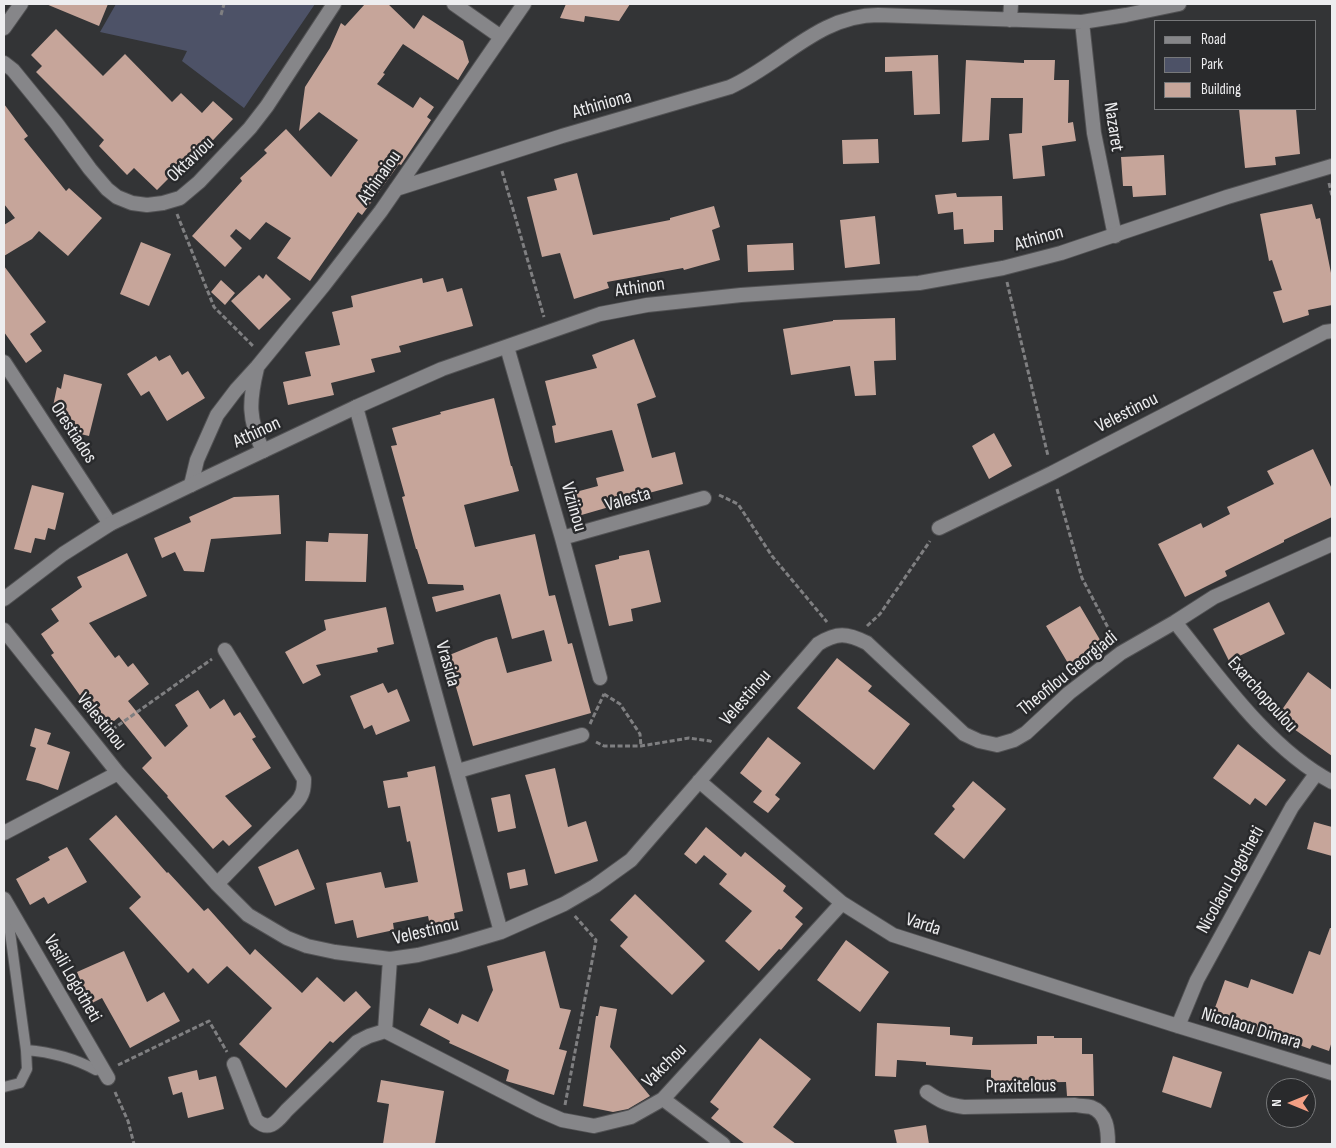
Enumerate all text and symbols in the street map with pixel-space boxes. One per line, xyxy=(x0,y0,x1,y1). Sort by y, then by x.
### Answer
legend xyxy=(1154,20,1316,110)
text: Road xyxy=(1201,30,1226,49)
text: Park xyxy=(1201,55,1223,74)
text: Building xyxy=(1201,80,1241,99)
street label: Athiniona xyxy=(570,86,634,124)
street label: Nazaret xyxy=(1098,101,1128,153)
street label: Oktaviou xyxy=(163,132,219,188)
street label: Athinaiou xyxy=(353,147,407,209)
street label: Athinon xyxy=(1012,221,1066,257)
street label: Athinon xyxy=(614,273,666,303)
street label: Velestinou xyxy=(1092,388,1162,438)
street label: Orestiados xyxy=(45,398,101,468)
street label: Athinon xyxy=(230,412,284,454)
street label: Viziinou xyxy=(555,480,591,534)
street label: Valesta xyxy=(603,483,653,517)
street label: Theofilou Georgiadi xyxy=(1014,627,1122,721)
street label: Vrasida xyxy=(430,639,464,689)
street label: Exarchopoulou xyxy=(1222,652,1302,738)
street label: Velestinou xyxy=(715,665,777,731)
street label: Velestinou xyxy=(71,689,131,755)
street label: Nicolaou Logotheti xyxy=(1192,822,1270,938)
street label: Varda xyxy=(903,909,943,941)
street label: Velestinou xyxy=(391,913,461,951)
street label: Vasili Logotheti xyxy=(38,931,106,1027)
street label: Nicolaou Dimara xyxy=(1198,1003,1304,1055)
street label: Vakchou xyxy=(638,1039,692,1093)
street label: Praxitelous xyxy=(986,1075,1056,1099)
north arrow xyxy=(1266,1078,1316,1128)
text: N xyxy=(1268,1099,1285,1107)

